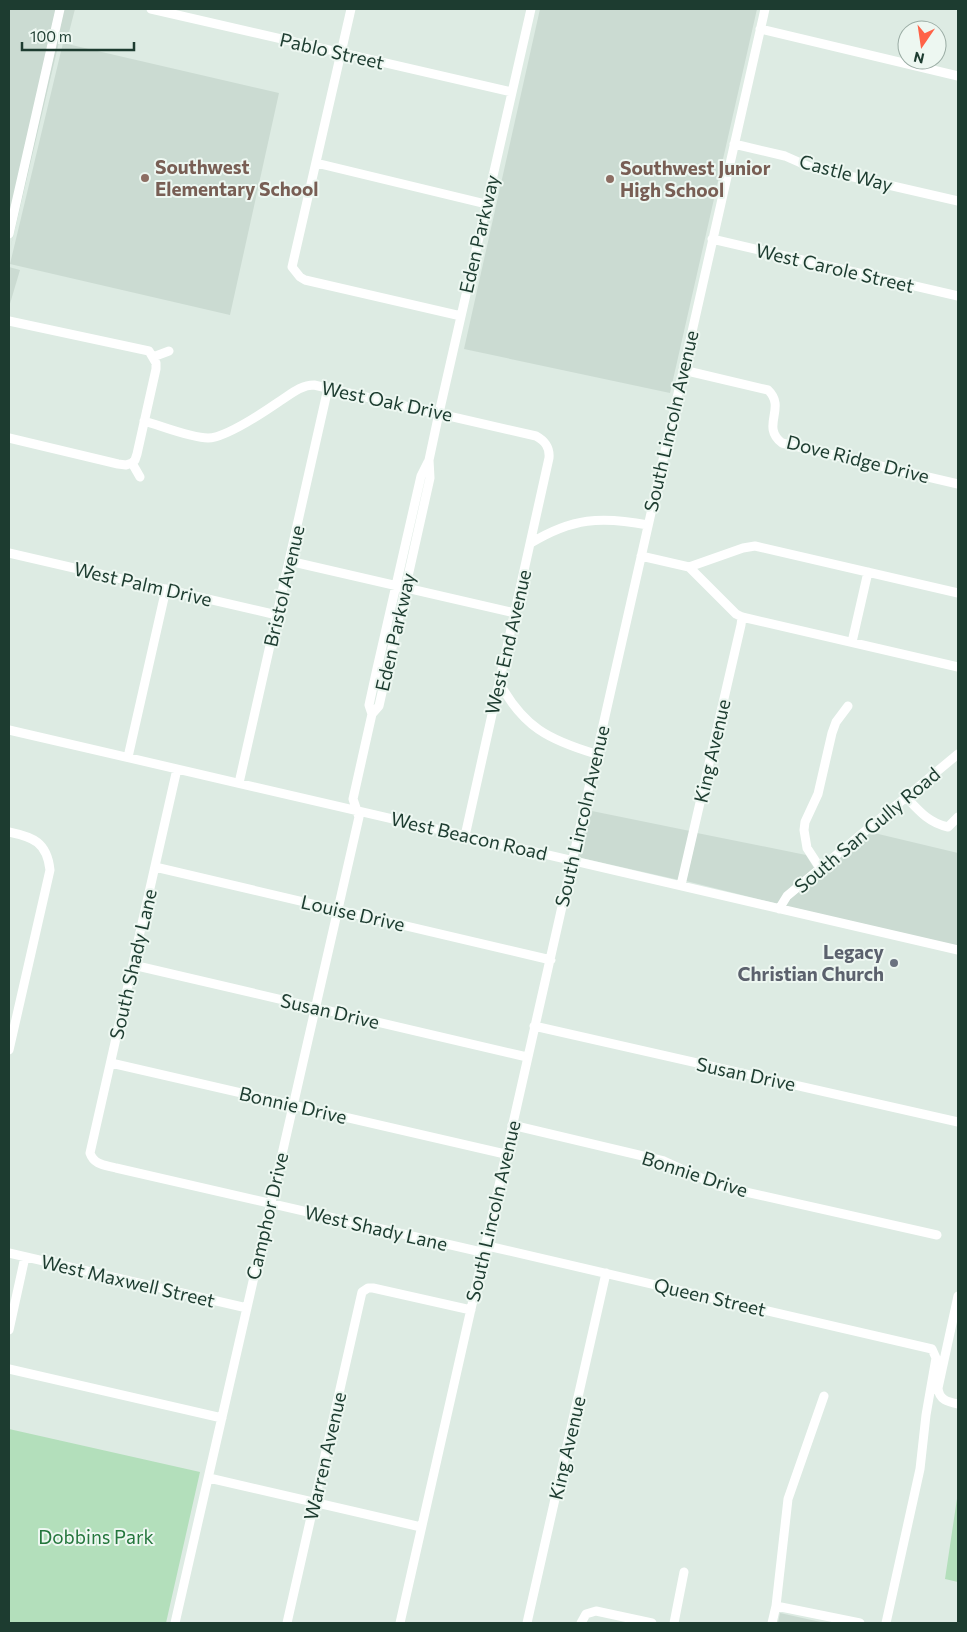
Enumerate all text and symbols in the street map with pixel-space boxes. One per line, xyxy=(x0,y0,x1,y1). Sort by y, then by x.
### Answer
scale bar xyxy=(22,20,135,52)
north arrow xyxy=(897,20,947,70)
text: 100 m xyxy=(30,27,72,45)
street label: Pablo Street xyxy=(278,27,387,74)
text: N xyxy=(912,49,926,68)
street label: Castle Way xyxy=(797,149,896,196)
place label: Southwest Elementary School xyxy=(155,155,319,200)
place label: Southwest Junior High School xyxy=(620,156,771,201)
marker: Southwest Elementary School xyxy=(139,172,151,184)
street label: Eden Parkway xyxy=(454,172,503,295)
marker: Southwest Junior High School xyxy=(604,173,616,185)
street label: West Carole Street xyxy=(754,238,917,297)
street label: South Lincoln Avenue xyxy=(638,328,703,514)
street label: West Oak Drive xyxy=(319,375,455,426)
street label: Dove Ridge Drive xyxy=(784,430,932,487)
street label: Bristol Avenue xyxy=(258,523,309,649)
street label: West Palm Drive xyxy=(72,556,214,611)
street label: West End Avenue xyxy=(480,567,535,717)
street label: Eden Parkway xyxy=(370,570,419,693)
street label: King Avenue xyxy=(688,697,735,805)
street label: South Lincoln Avenue xyxy=(549,723,614,909)
street label: South San Gully Road xyxy=(789,762,944,897)
street label: West Beacon Road xyxy=(389,806,550,865)
street label: South Shady Lane xyxy=(104,886,161,1041)
street label: Louise Drive xyxy=(299,889,407,936)
place label: Legacy Christian Church xyxy=(738,940,885,985)
marker: Legacy Christian Church xyxy=(888,957,900,969)
street label: Susan Drive xyxy=(278,988,382,1033)
street label: Susan Drive xyxy=(694,1052,798,1095)
street label: Bonnie Drive xyxy=(237,1081,349,1128)
street label: South Lincoln Avenue xyxy=(460,1118,525,1304)
street label: Bonnie Drive xyxy=(639,1146,751,1201)
street label: Camphor Drive xyxy=(241,1150,292,1282)
street label: West Shady Lane xyxy=(302,1200,450,1255)
street label: West Maxwell Street xyxy=(39,1249,218,1312)
street label: Queen Street xyxy=(652,1272,769,1321)
street label: Warren Avenue xyxy=(299,1389,350,1522)
street label: King Avenue xyxy=(543,1394,590,1502)
park label: Dobbins Park xyxy=(38,1525,154,1548)

